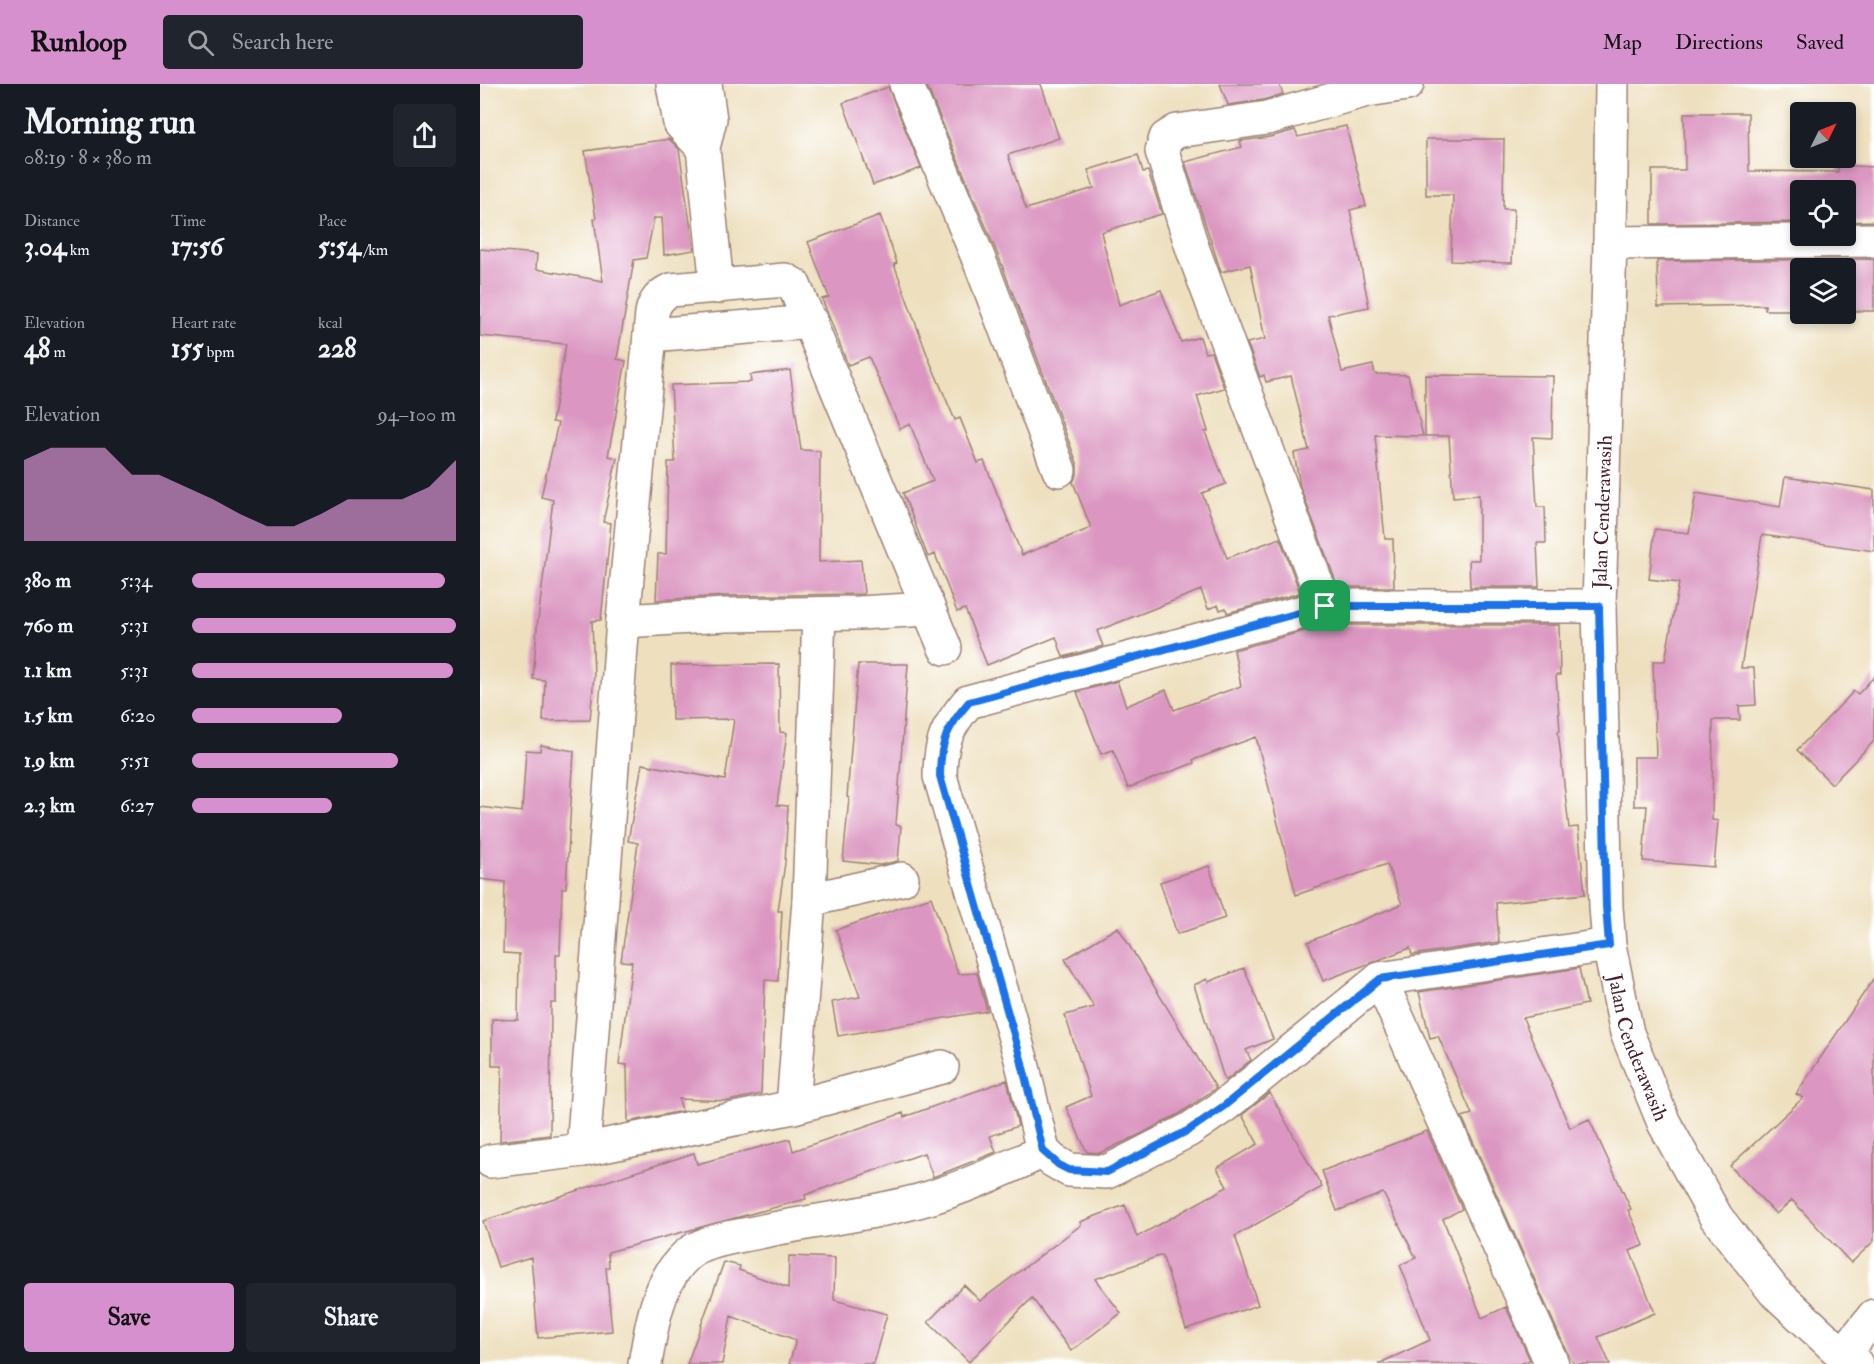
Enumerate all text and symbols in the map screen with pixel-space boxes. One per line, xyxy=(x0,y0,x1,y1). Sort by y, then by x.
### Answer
search box xyxy=(163,15,583,69)
text: Runloop xyxy=(30,25,127,60)
icon: search xyxy=(184,26,217,59)
text: Search here xyxy=(232,28,334,56)
text: Map xyxy=(1602,29,1642,56)
text: Directions xyxy=(1675,29,1763,56)
text: Saved xyxy=(1796,29,1844,56)
text: Morning run xyxy=(24,102,196,143)
north arrow xyxy=(1790,102,1856,168)
map controls xyxy=(1790,102,1856,324)
button: share xyxy=(393,104,456,167)
text: 08:19 · 8 × 380 m xyxy=(24,145,152,170)
button: locate xyxy=(1790,180,1856,246)
text: Distance xyxy=(24,211,80,231)
text: Time xyxy=(171,211,206,231)
text: Pace xyxy=(318,211,347,231)
text: 3.04 xyxy=(24,231,66,263)
text: 17:56 xyxy=(171,231,223,263)
text: 5:54 xyxy=(318,231,361,263)
text: km xyxy=(66,240,90,260)
text: /km xyxy=(361,240,388,260)
button: layers xyxy=(1790,258,1856,324)
text: Elevation xyxy=(24,313,85,333)
text: Heart rate xyxy=(171,313,236,333)
text: kcal xyxy=(318,313,343,333)
text: 48 xyxy=(24,333,50,365)
text: 155 xyxy=(171,333,203,365)
text: 228 xyxy=(318,333,357,365)
text: m xyxy=(50,342,66,362)
text: bpm xyxy=(203,342,235,362)
text: Elevation xyxy=(24,402,100,427)
text: 94–100 m xyxy=(378,402,456,427)
street label: Jalan Cenderawasih xyxy=(1587,434,1618,590)
text: 380 m xyxy=(24,568,71,593)
text: 5:34 xyxy=(120,568,152,593)
pin xyxy=(1299,580,1350,631)
icon: arrive xyxy=(1308,589,1341,622)
text: 760 m xyxy=(24,613,73,638)
text: 5:31 xyxy=(120,613,149,638)
text: 1.1 km xyxy=(24,658,71,683)
text: 5:31 xyxy=(120,658,149,683)
text: 1.5 km xyxy=(24,703,73,728)
text: 6:20 xyxy=(120,703,155,728)
text: 1.9 km xyxy=(24,748,75,773)
text: 5:51 xyxy=(120,748,150,773)
text: 2.3 km xyxy=(24,793,75,818)
text: 6:27 xyxy=(120,793,154,818)
street label: Jalan Cenderawasih xyxy=(1602,971,1674,1125)
button: Save xyxy=(24,1283,234,1352)
button: Share xyxy=(246,1283,456,1352)

